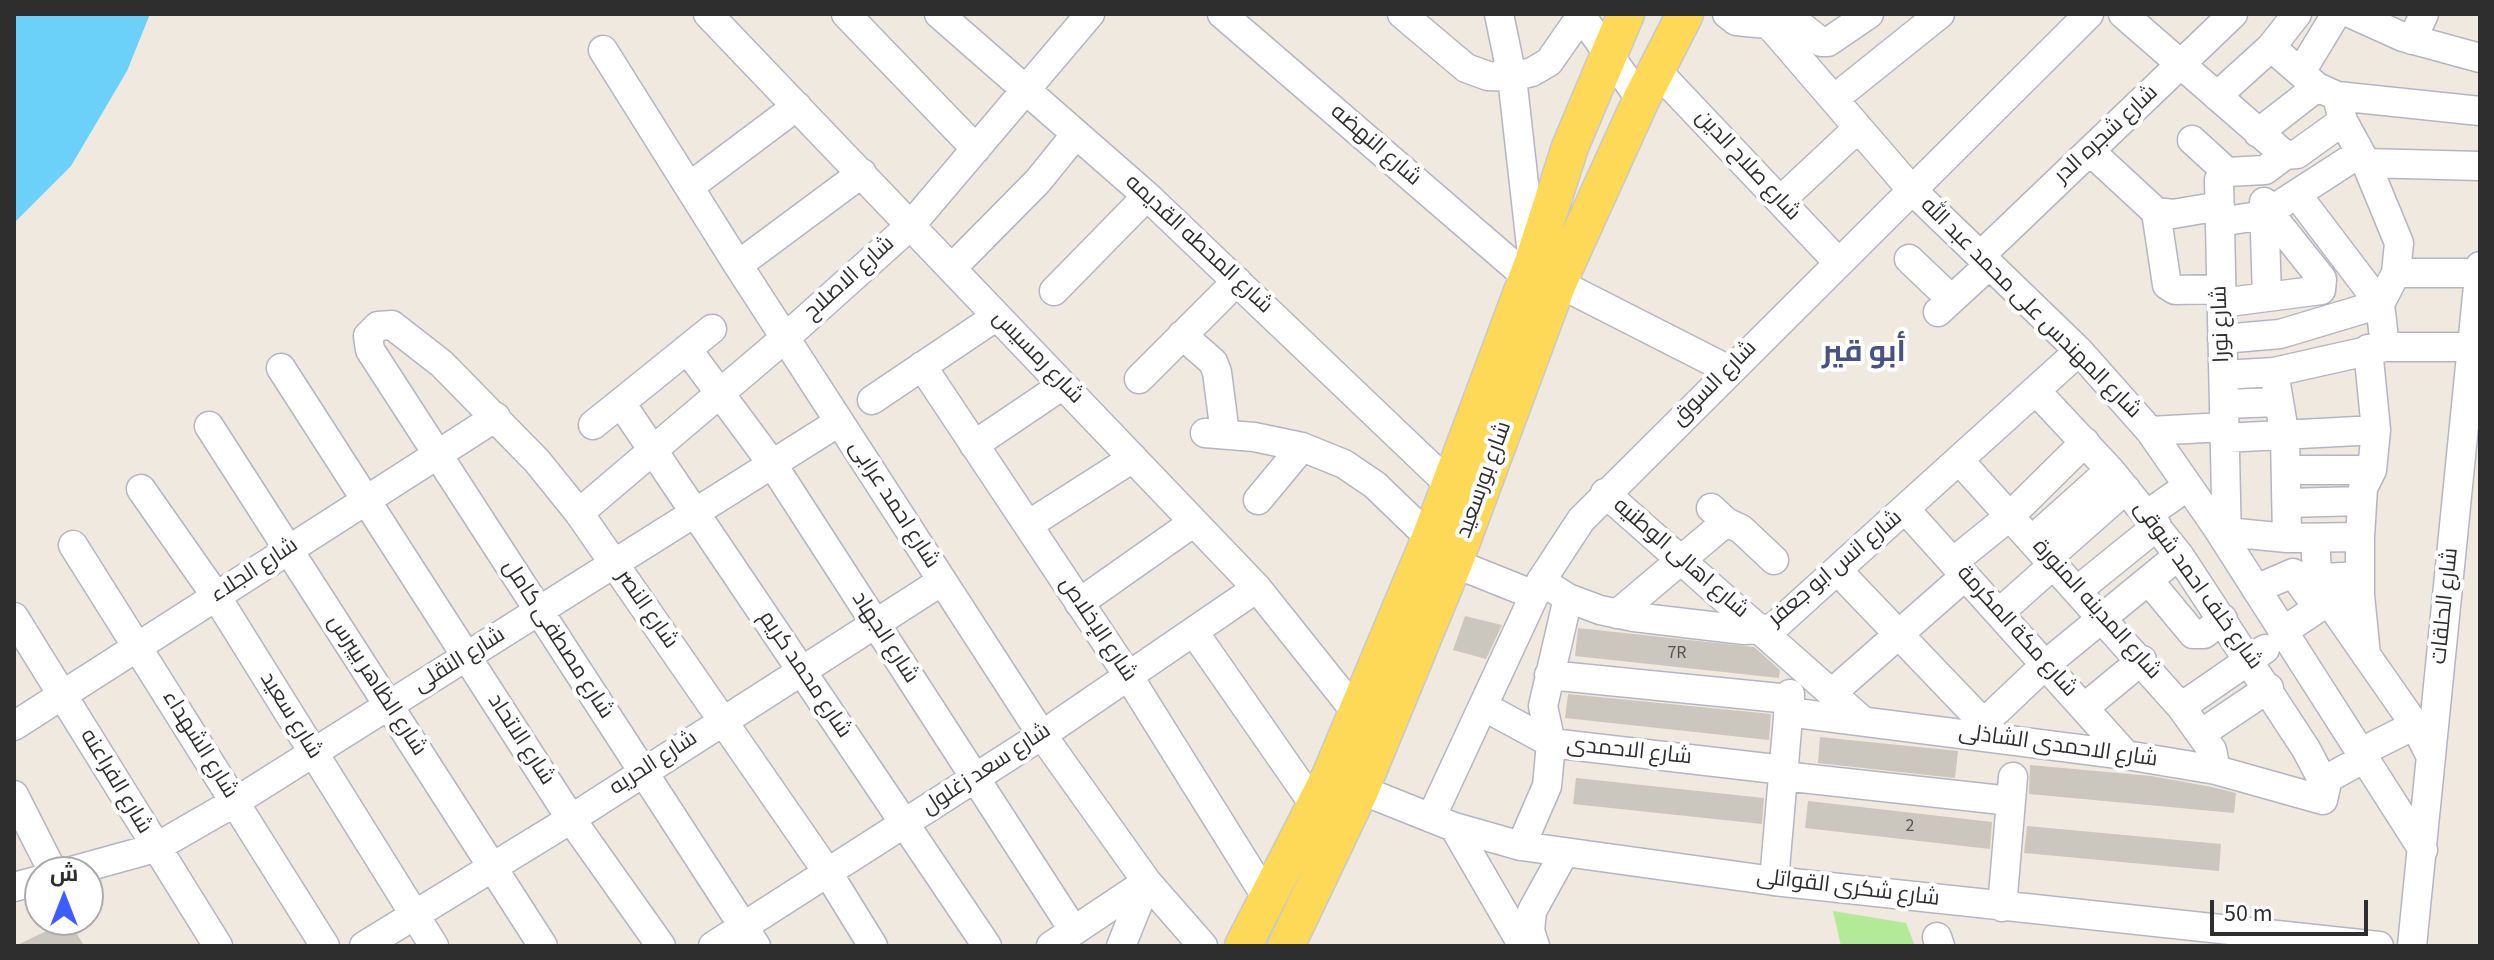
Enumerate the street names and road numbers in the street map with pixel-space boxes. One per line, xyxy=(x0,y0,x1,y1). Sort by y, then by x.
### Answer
street label: شارع شجره الدر xyxy=(2050,80,2164,190)
street label: شارع النهضه xyxy=(1324,99,1426,193)
street label: شارع صلاح الدين xyxy=(1689,105,1805,227)
street label: شارع المحطه القديمه xyxy=(1119,170,1277,320)
street label: شارع المهندس على محمد عبد الله xyxy=(1914,193,2146,425)
street label: شارع الاصلاح xyxy=(799,231,901,327)
street label: شارع نورا xyxy=(2207,285,2237,363)
street label: شارع رمسيس xyxy=(986,306,1088,410)
street label: شارع السوق xyxy=(1667,336,1763,432)
street label: شارع بورسعيد xyxy=(1452,418,1518,542)
street label: شارع احمد عرابى xyxy=(842,436,944,574)
street label: شارع اهالى الوطنيه xyxy=(1607,493,1753,625)
street label: شارع خلف احمد شوقى xyxy=(2127,497,2267,675)
street label: شارع انس ابو جعفر xyxy=(1764,505,1908,633)
street label: شارع الجلاء xyxy=(206,533,304,609)
street label: شارع المدينه المنورة xyxy=(2026,534,2166,686)
street label: شارع الحلقات xyxy=(2427,546,2465,666)
street label: شارع مصطفى كامل xyxy=(496,556,618,724)
street label: شارع مكة المكرمة xyxy=(1950,561,2082,703)
street label: شارع النصر xyxy=(609,566,683,654)
street label: شارع الإخلاص xyxy=(1052,573,1142,687)
street label: شارع الجهاد xyxy=(845,587,923,689)
street label: شارع محمد كريم xyxy=(752,606,856,744)
street label: شارع الظاهر بيبرس xyxy=(321,611,431,761)
street label: شارع النقلى xyxy=(409,623,511,699)
street label: شارع سعيد xyxy=(253,668,327,764)
street label: شارع الشهداء xyxy=(155,686,243,804)
street label: شارع الاتحاد xyxy=(481,689,559,791)
street label: شارع سعد زغلول xyxy=(918,719,1056,821)
street label: شارع الاحمدى الشاذلى xyxy=(1957,720,2159,774)
street label: شارع الفراعنه xyxy=(73,725,157,839)
street label: شارع الحريه xyxy=(605,726,703,802)
street label: شارع الاحمدى xyxy=(1565,732,1693,772)
street label: شارع شكرى القواتلى xyxy=(1755,865,1941,913)

